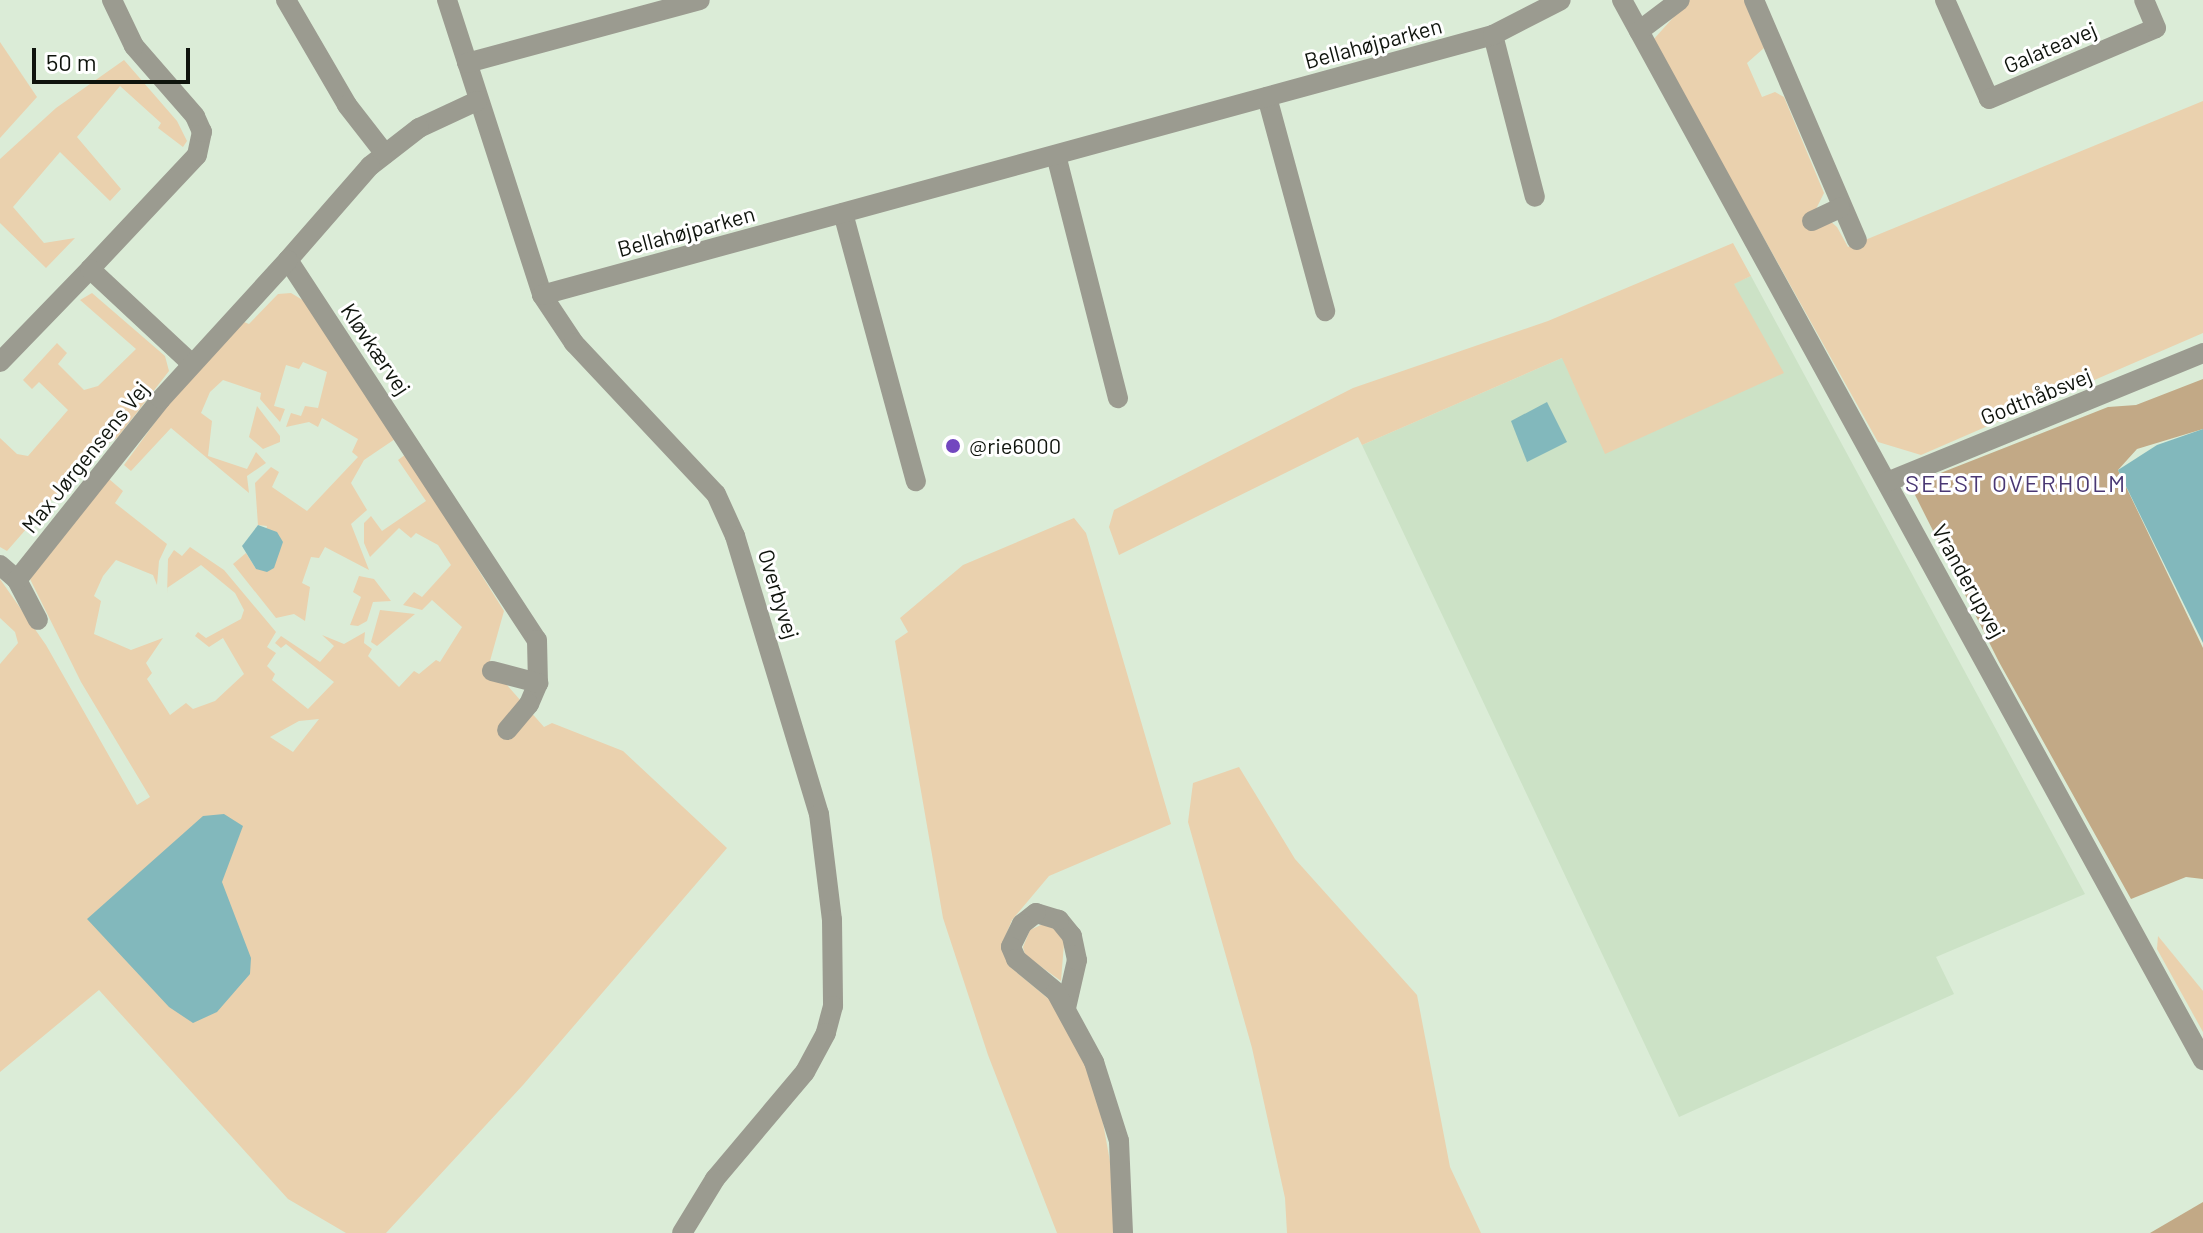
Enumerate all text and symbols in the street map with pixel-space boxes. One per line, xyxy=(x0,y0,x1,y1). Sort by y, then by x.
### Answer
street label: Bellahøjparken xyxy=(1301,12,1445,74)
street label: Galateavej xyxy=(2000,16,2100,78)
scale bar xyxy=(36,32,194,82)
text: 50 m xyxy=(46,47,97,76)
street label: Bellahøjparken xyxy=(614,200,758,262)
street label: Kløvkærvej xyxy=(336,298,416,400)
street label: Godthåbsvej xyxy=(1977,362,2095,430)
street label: Max Jørgensens Vej xyxy=(16,376,154,538)
place label: @rie6000 xyxy=(969,433,1061,459)
marker: @rie6000 xyxy=(944,437,962,455)
district label: SEEST OVERHOLM xyxy=(1905,469,2127,497)
street label: Vranderupvej xyxy=(1927,519,2011,643)
street label: Overbyvej xyxy=(753,546,805,642)

